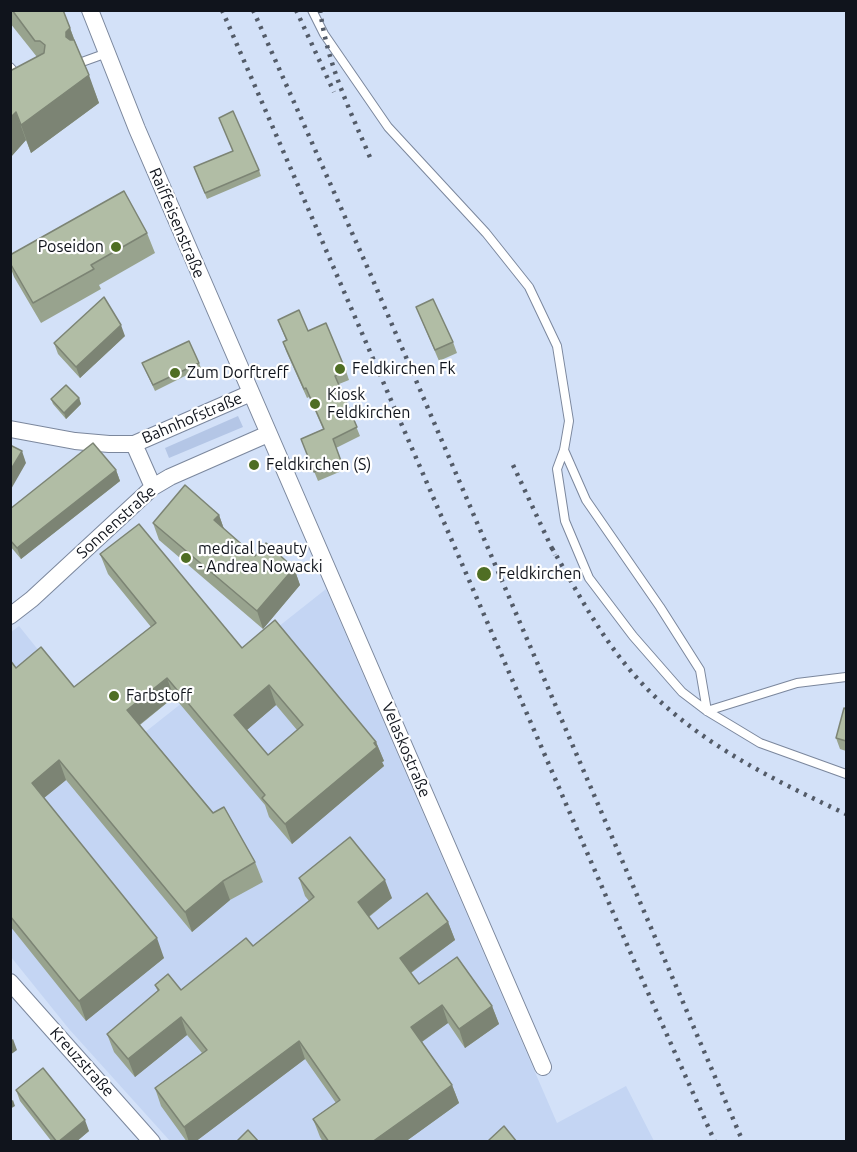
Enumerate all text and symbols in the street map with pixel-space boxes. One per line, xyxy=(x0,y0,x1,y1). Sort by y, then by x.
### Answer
street label: Raiffeisenstraße xyxy=(145,165,209,281)
place label: Poseidon xyxy=(38,237,104,257)
marker: Poseidon xyxy=(109,240,123,254)
place label: Feldkirchen Fk xyxy=(352,359,456,379)
marker: Feldkirchen Fk xyxy=(333,362,347,376)
place label: Zum Dorftreff xyxy=(187,363,289,383)
marker: Zum Dorftreff xyxy=(168,366,182,380)
place label: Kiosk Feldkirchen xyxy=(327,385,410,423)
street label: Bahnhofstraße xyxy=(139,388,245,448)
marker: Kiosk Feldkirchen xyxy=(308,397,322,411)
place label: Feldkirchen (S) xyxy=(266,455,371,475)
marker: Feldkirchen (S) xyxy=(247,458,261,472)
street label: Sonnenstraße xyxy=(72,481,160,563)
place label: medical beauty - Andrea Nowacki xyxy=(198,539,323,577)
marker: medical beauty - Andrea Nowacki xyxy=(179,551,193,565)
place label: Feldkirchen xyxy=(498,564,581,584)
marker: Feldkirchen xyxy=(475,565,493,583)
place label: Farbstoff xyxy=(126,686,192,706)
marker: Farbstoff xyxy=(107,689,121,703)
street label: Velaskostraße xyxy=(377,700,435,800)
street label: Kreuzstraße xyxy=(46,1023,118,1101)

